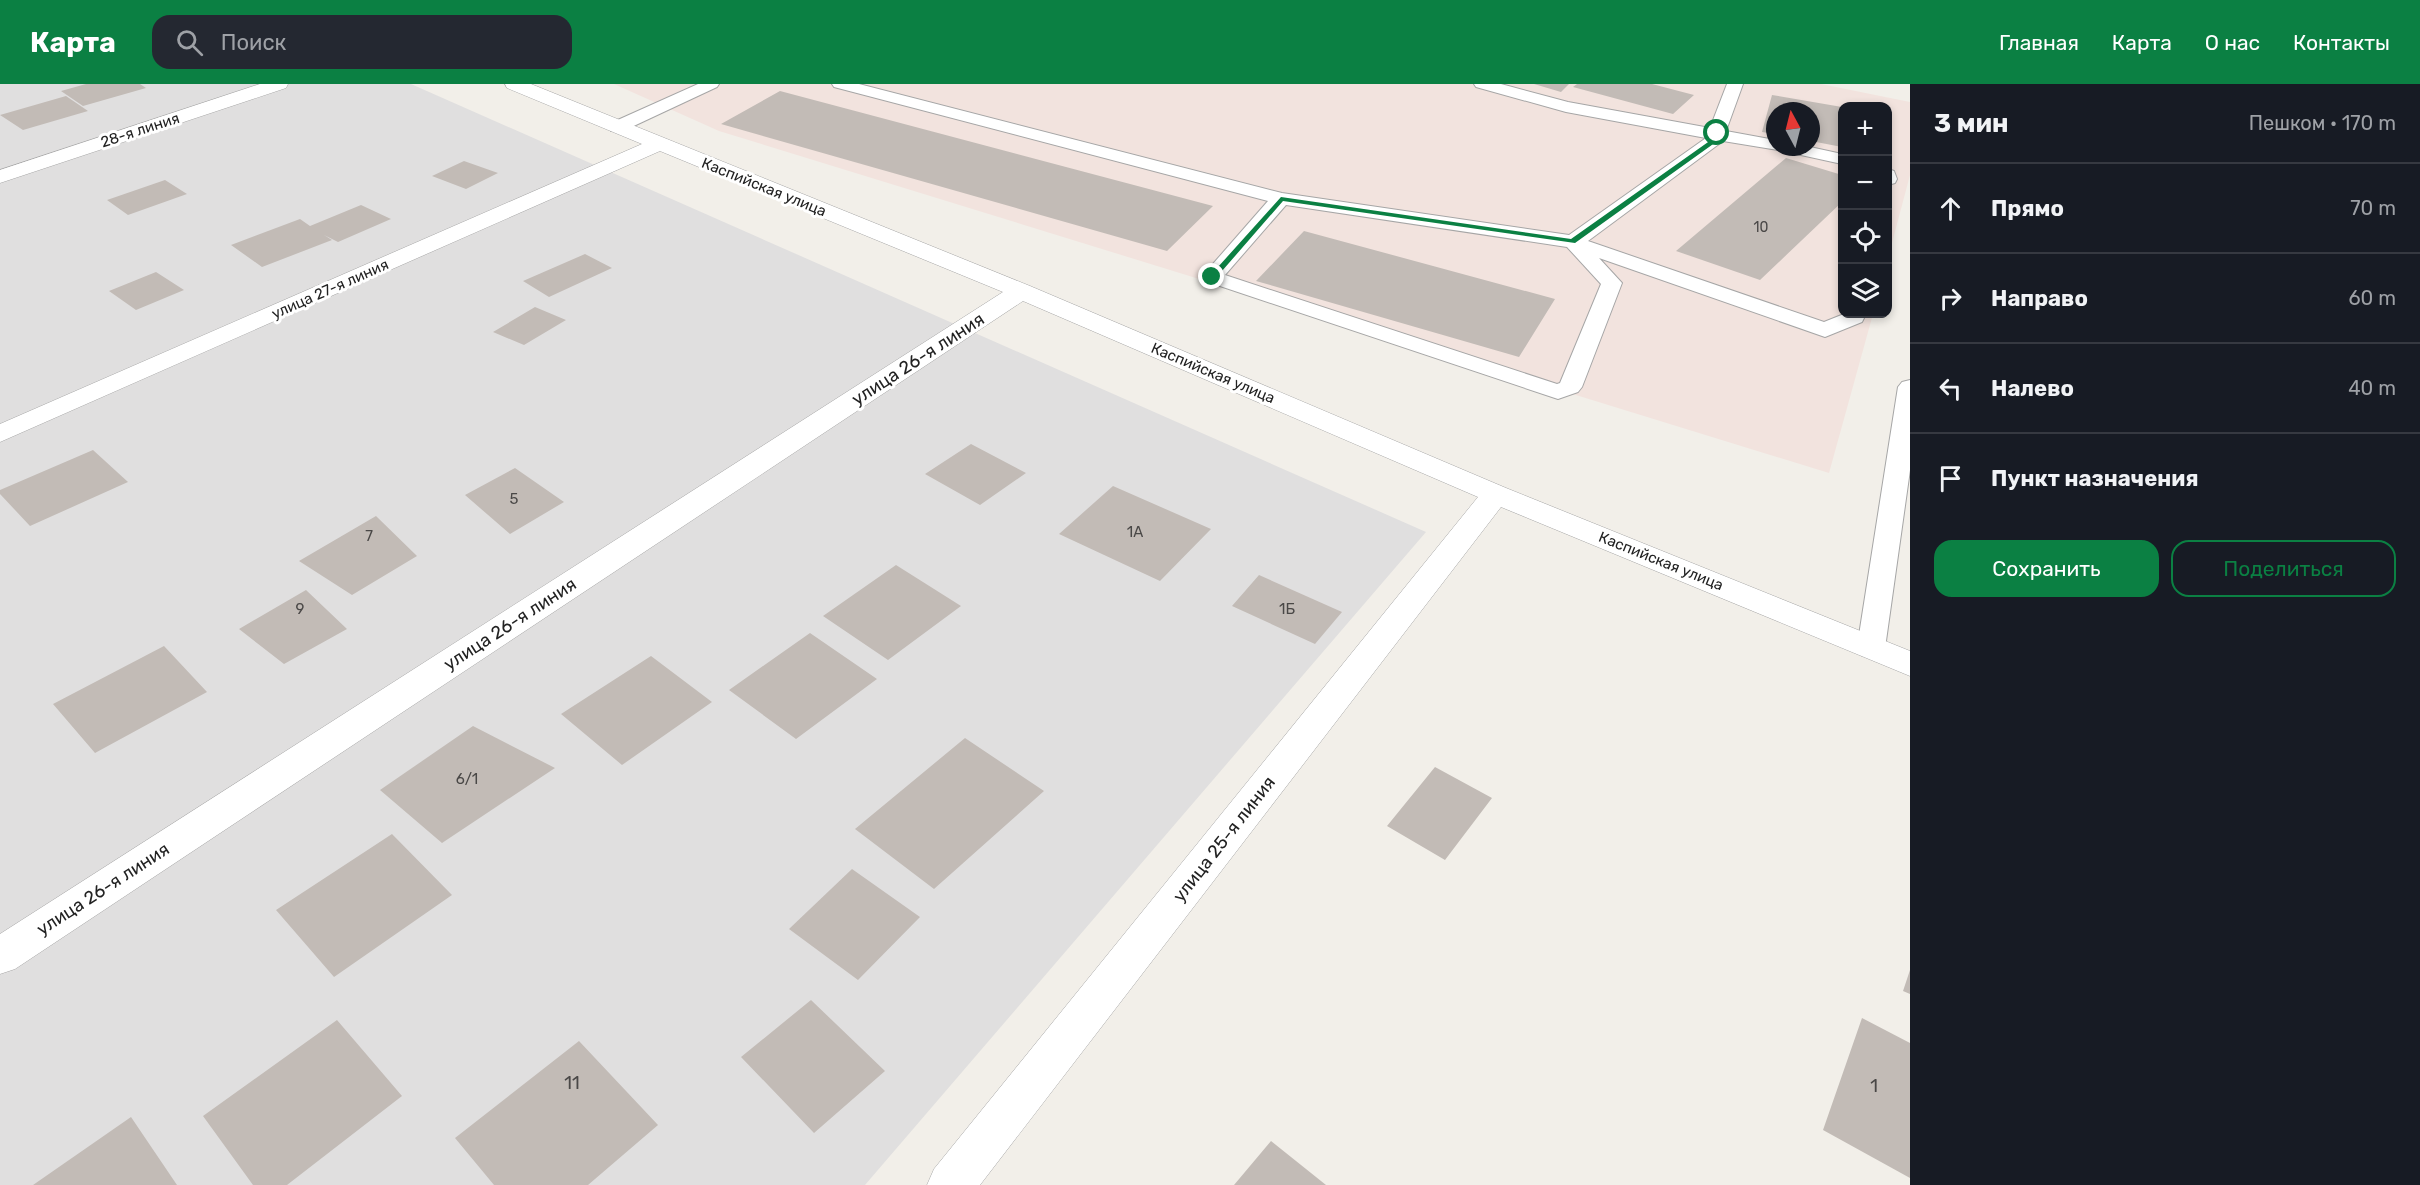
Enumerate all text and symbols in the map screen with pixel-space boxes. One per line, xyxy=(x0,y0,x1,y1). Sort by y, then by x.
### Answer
search box xyxy=(152,15,572,69)
text: Карта xyxy=(30,26,116,59)
icon: search xyxy=(173,26,206,59)
text: Поиск xyxy=(221,29,286,56)
text: Главная xyxy=(1999,30,2079,55)
text: Карта xyxy=(2112,30,2172,55)
text: О нас xyxy=(2205,30,2260,55)
text: Контакты xyxy=(2293,30,2390,55)
north arrow xyxy=(1766,102,1820,156)
map controls xyxy=(1838,102,1892,318)
button: + xyxy=(1838,102,1892,156)
text: 3 мин xyxy=(1934,108,2009,139)
street label: 28-я линия xyxy=(98,109,182,151)
text: Пешком · 170 m xyxy=(2249,111,2396,135)
route start xyxy=(1703,119,1729,145)
street label: Каспийская улица xyxy=(699,154,829,220)
button: − xyxy=(1838,156,1892,210)
icon: ahead xyxy=(1934,192,1967,225)
text: Прямо xyxy=(1991,195,2064,222)
text: 70 m xyxy=(2350,196,2396,220)
button: locate xyxy=(1838,210,1892,264)
house number: 10 xyxy=(1754,219,1769,236)
street label: улица 27-я линия xyxy=(269,255,391,323)
route end xyxy=(1198,263,1224,289)
button: layers xyxy=(1838,264,1892,318)
icon: right xyxy=(1934,282,1967,315)
text: Направо xyxy=(1991,285,2088,312)
text: 60 m xyxy=(2349,286,2396,310)
street label: улица 26-я линия xyxy=(848,308,988,410)
street label: Каспийская улица xyxy=(1148,339,1278,407)
icon: left xyxy=(1934,372,1967,405)
text: Налево xyxy=(1991,375,2074,402)
text: 40 m xyxy=(2348,376,2396,400)
icon: arrive xyxy=(1934,462,1967,495)
text: Пункт назначения xyxy=(1991,465,2199,492)
house number: 5 xyxy=(510,490,519,508)
house number: 1А xyxy=(1127,523,1143,541)
house number: 7 xyxy=(365,527,373,545)
street label: Каспийская улица xyxy=(1596,528,1726,594)
button: Сохранить xyxy=(1934,540,2159,597)
button: Поделиться xyxy=(2171,540,2396,597)
street label: улица 26-я линия xyxy=(440,573,580,675)
house number: 9 xyxy=(296,600,305,618)
house number: 1Б xyxy=(1279,600,1295,618)
house number: 6/1 xyxy=(456,770,478,788)
street label: улица 25-я линия xyxy=(1168,772,1280,906)
street label: улица 26-я линия xyxy=(33,838,173,940)
house number: 11 xyxy=(564,1072,580,1094)
house number: 1 xyxy=(1870,1075,1878,1097)

